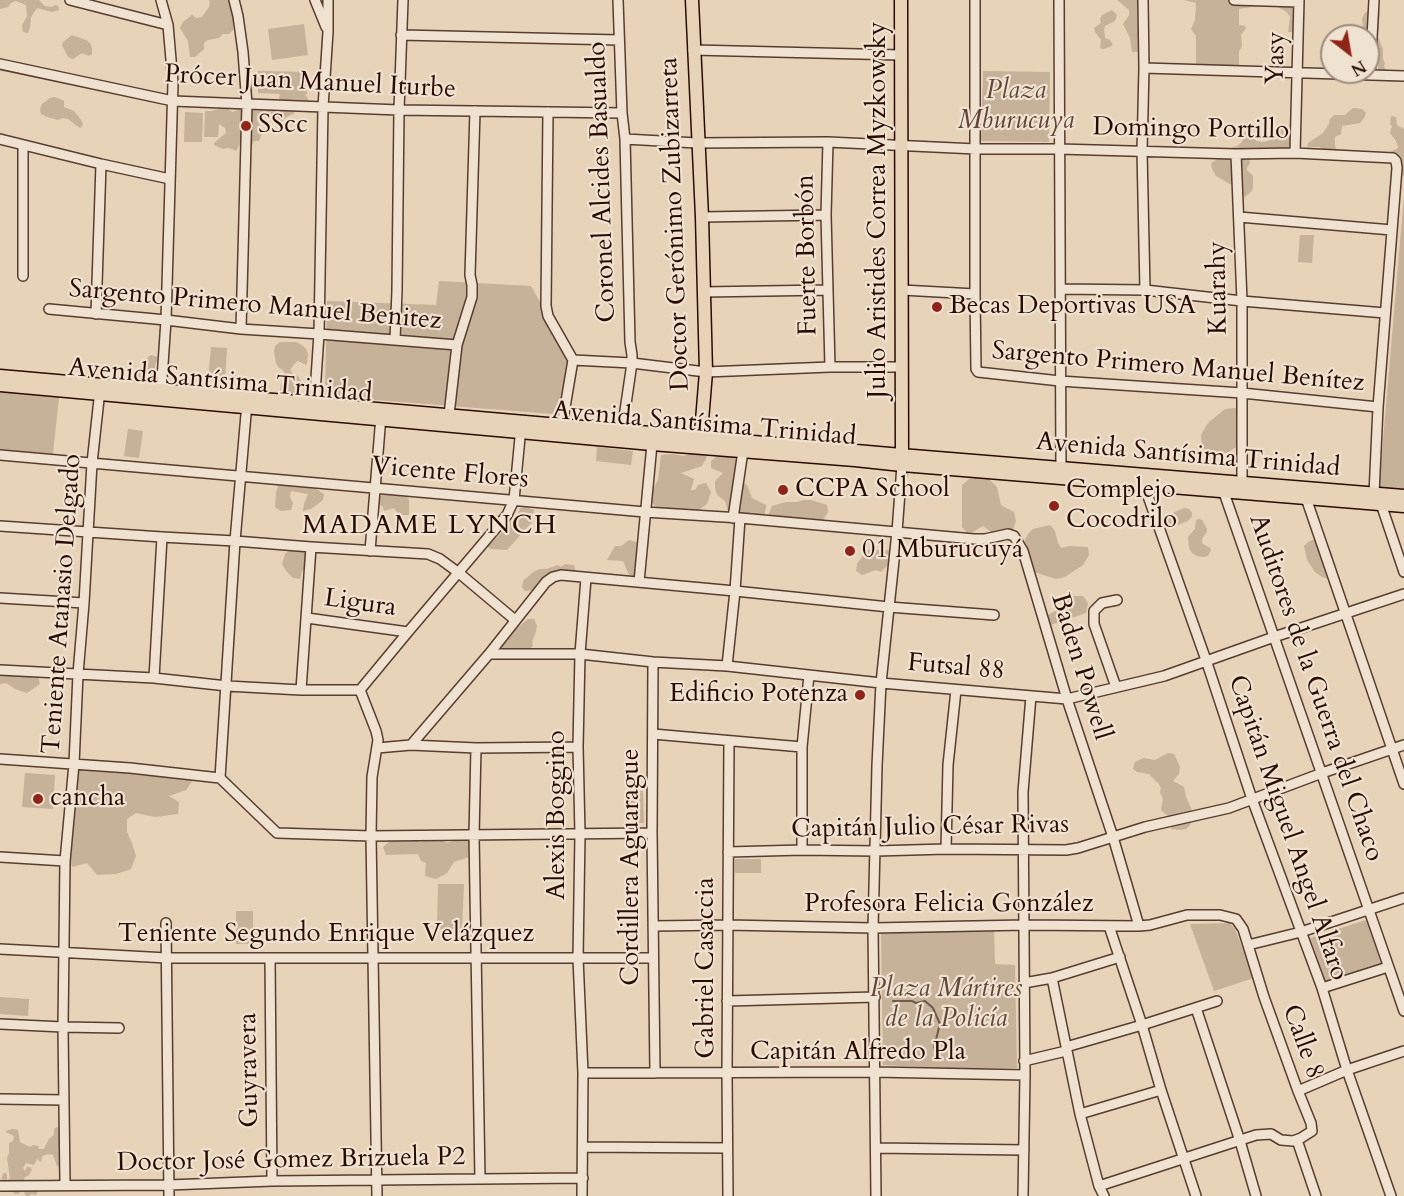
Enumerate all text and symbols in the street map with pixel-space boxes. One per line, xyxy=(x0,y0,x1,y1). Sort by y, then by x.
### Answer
street label: Julio Aristides Correa Myzkowsky xyxy=(863,22,895,398)
north arrow xyxy=(1320,24,1380,84)
street label: Yasy xyxy=(1261,31,1293,85)
street label: Coronel Alcides Basualdo xyxy=(583,41,623,323)
text: N xyxy=(1347,55,1370,81)
street label: Doctor Gerónimo Zubizarreta xyxy=(655,57,697,391)
street label: Prócer Juan Manuel Iturbe xyxy=(163,60,457,106)
park label: Plaza Mburucuya xyxy=(958,76,1074,138)
place label: SScc xyxy=(258,110,308,142)
street label: Domingo Portillo xyxy=(1092,113,1290,147)
marker: SScc xyxy=(239,119,253,133)
street label: Fuerte Borbón xyxy=(791,174,825,336)
street label: Kuarahy xyxy=(1203,241,1235,335)
street label: Sargento Primero Manuel Benitez xyxy=(67,274,443,338)
place label: Becas Deportivas USA xyxy=(949,291,1196,323)
marker: Becas Deportivas USA xyxy=(930,300,944,314)
street label: Sargento Primero Manuel Benítez xyxy=(990,336,1366,400)
street label: Avenida Santísima Trinidad xyxy=(67,353,373,411)
street label: Avenida Santísima Trinidad xyxy=(551,396,857,454)
street label: Avenida Santísima Trinidad xyxy=(1035,427,1341,485)
street label: Vicente Flores xyxy=(370,452,530,496)
street label: Teniente Atanasio Delgado xyxy=(37,453,89,755)
place label: CCPA School xyxy=(795,474,949,506)
place label: Complejo Cocodrilo xyxy=(1066,475,1177,536)
marker: CCPA School xyxy=(776,483,790,497)
marker: Complejo Cocodrilo xyxy=(1047,499,1061,513)
street label: Auditores de la Guerra del Chaco xyxy=(1241,510,1389,866)
district label: MADAME LYNCH xyxy=(302,511,558,543)
place label: 01 Mburucuyá xyxy=(862,535,1023,567)
marker: 01 Mburucuyá xyxy=(843,544,857,558)
street label: Ligura xyxy=(322,583,398,625)
street label: Baden Powell xyxy=(1043,590,1117,744)
street label: Futsal 88 xyxy=(906,648,1006,688)
street label: Capitán Miguel Angel Alfaro xyxy=(1220,671,1354,985)
place label: Edificio Potenza xyxy=(669,679,848,711)
marker: Edificio Potenza xyxy=(853,688,867,702)
street label: Alexis Boggino xyxy=(542,730,574,900)
street label: Cordillera Aguarague xyxy=(616,748,648,986)
place label: cancha xyxy=(50,783,125,815)
marker: cancha xyxy=(31,792,45,806)
street label: Capitán Julio César Rivas xyxy=(791,810,1069,846)
street label: Gabriel Casaccia xyxy=(691,877,723,1059)
street label: Profesora Felicia González xyxy=(804,889,1094,921)
street label: Teniente Segundo Enrique Velázquez xyxy=(118,919,534,951)
park label: Plaza Mártires de la Policía xyxy=(870,974,1022,1036)
street label: Calle 8 xyxy=(1274,1001,1330,1083)
street label: Guyravera xyxy=(233,1012,267,1128)
street label: Capitán Alfredo Pla xyxy=(750,1037,966,1069)
street label: Doctor José Gomez Brizuela P2 xyxy=(116,1142,466,1180)

